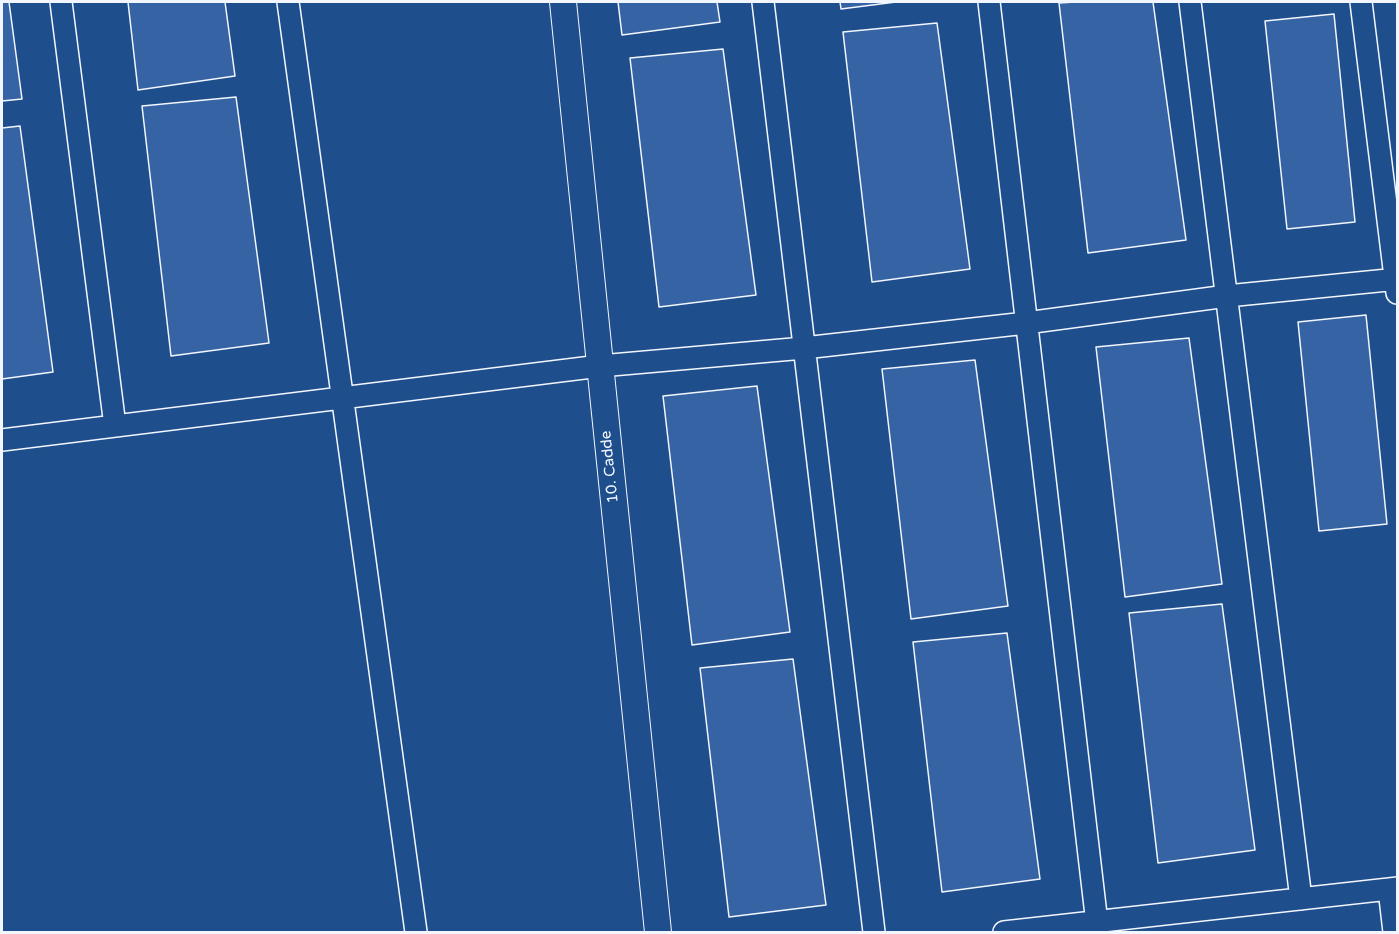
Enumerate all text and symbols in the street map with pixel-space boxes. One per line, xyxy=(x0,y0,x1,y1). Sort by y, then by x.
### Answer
street label: 10. Cadde xyxy=(597,430,623,504)

